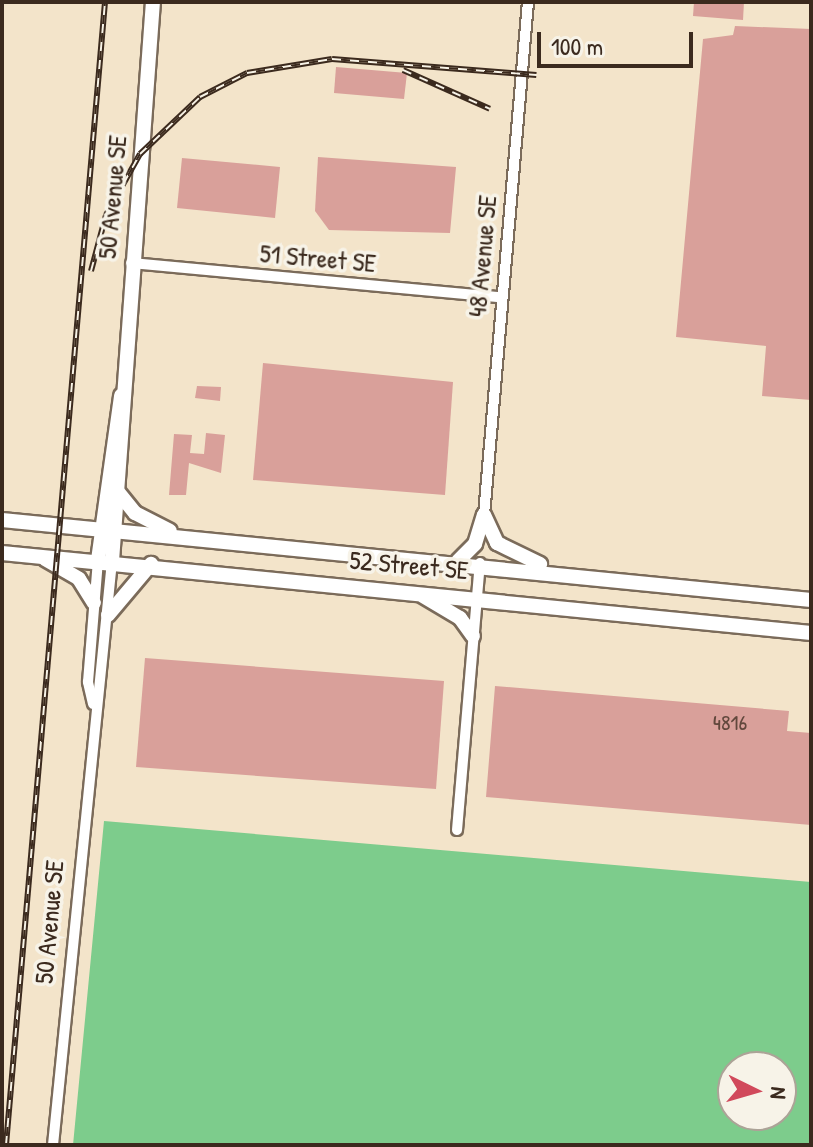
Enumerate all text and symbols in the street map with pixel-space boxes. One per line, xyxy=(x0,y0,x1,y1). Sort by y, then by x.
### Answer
scale bar xyxy=(541,16,697,66)
text: 100 m xyxy=(551,30,603,62)
street label: 50 Avenue SE xyxy=(91,134,133,260)
street label: 48 Avenue SE xyxy=(461,194,503,318)
street label: 51 Street SE xyxy=(259,237,377,279)
street label: 52 Street SE xyxy=(348,544,470,586)
house number: 4816 xyxy=(713,710,747,736)
street label: 50 Avenue SE xyxy=(28,859,70,985)
north arrow xyxy=(717,1051,797,1131)
text: N xyxy=(763,1086,794,1100)

